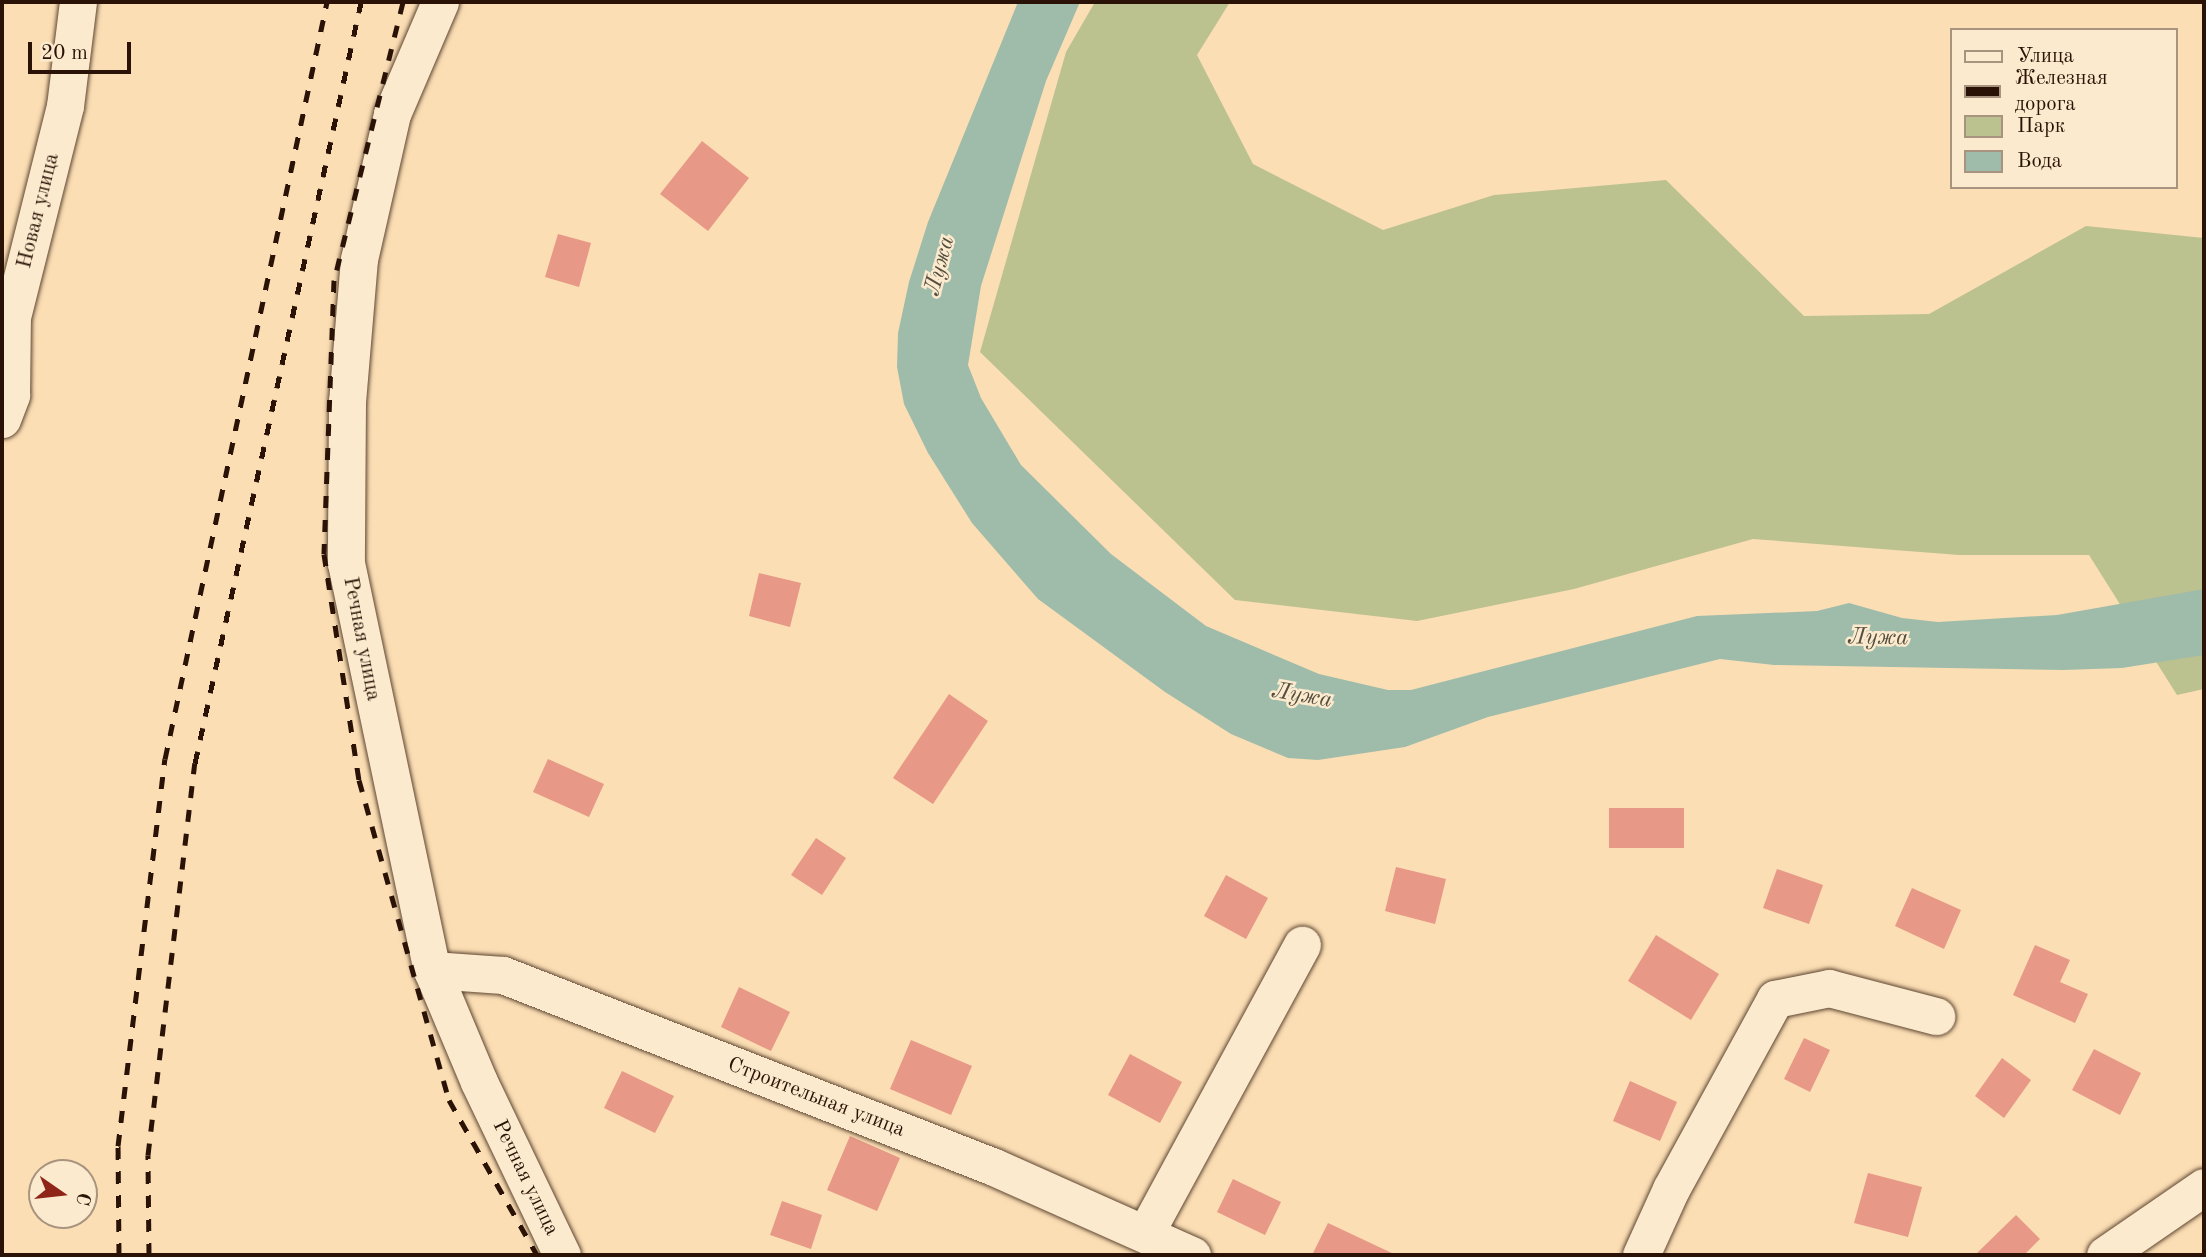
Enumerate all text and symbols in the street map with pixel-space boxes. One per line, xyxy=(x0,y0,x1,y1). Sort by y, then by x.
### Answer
scale bar xyxy=(32,28,135,72)
legend xyxy=(1951,28,2178,189)
text: 20 m xyxy=(41,43,88,64)
text: Улица xyxy=(2017,46,2074,67)
text: Железная дорога xyxy=(2015,68,2108,115)
text: Парк xyxy=(2017,116,2065,137)
street label: Новая улица xyxy=(13,151,65,271)
text: Вода xyxy=(2017,151,2062,172)
water label: Лужа xyxy=(919,233,961,299)
street label: Речная улица xyxy=(337,575,385,703)
water label: Лужа xyxy=(1847,624,1909,652)
water label: Лужа xyxy=(1270,677,1334,715)
street label: Строительная улица xyxy=(724,1053,908,1143)
street label: Речная улица xyxy=(486,1116,564,1240)
north arrow xyxy=(28,1159,98,1229)
text: С xyxy=(71,1190,93,1207)

